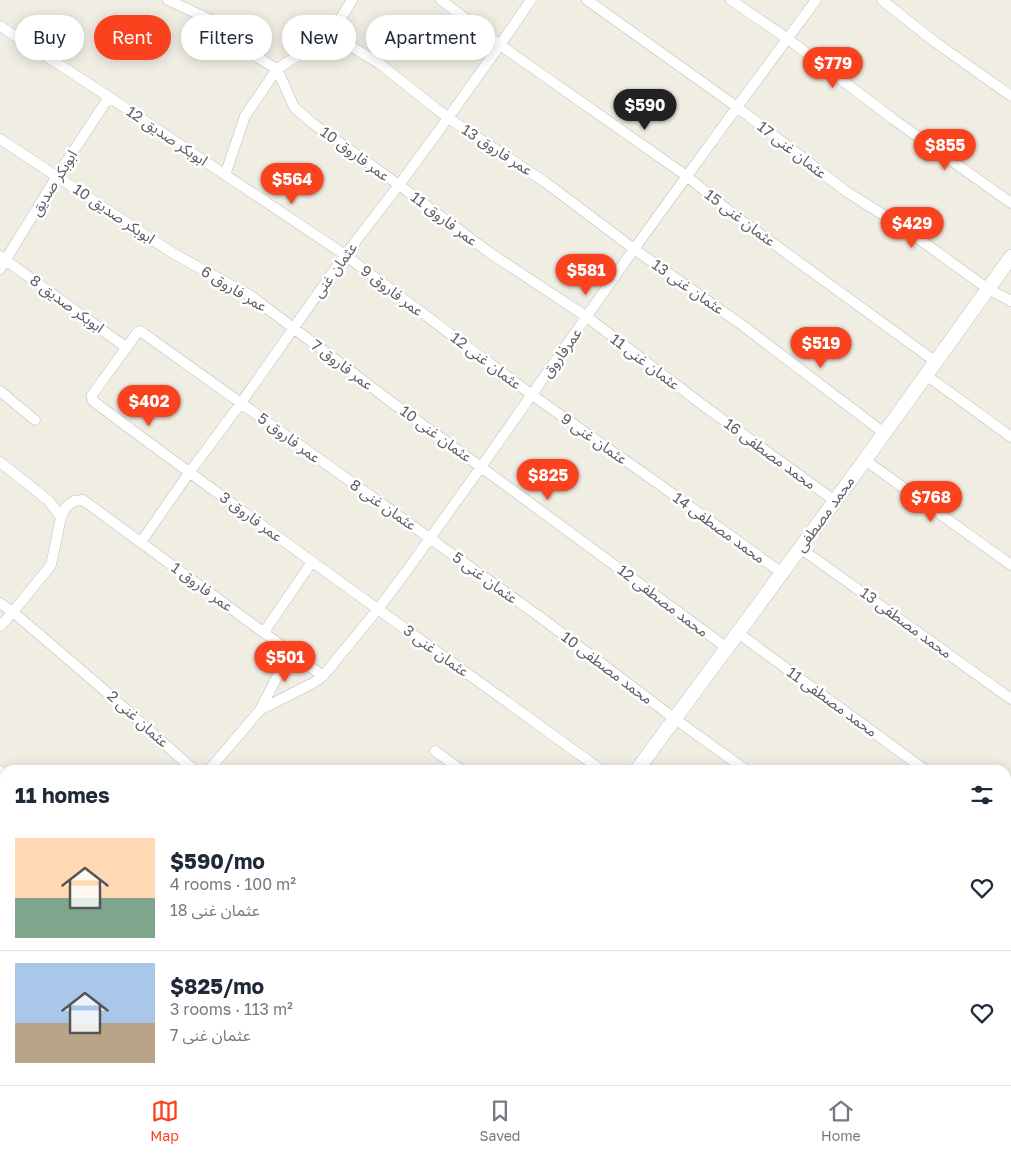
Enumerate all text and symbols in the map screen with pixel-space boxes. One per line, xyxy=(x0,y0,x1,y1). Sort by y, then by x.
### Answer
chip: Buy xyxy=(15,15,84,60)
chip: Rent xyxy=(94,15,171,60)
chip: Filters xyxy=(181,15,272,60)
chip: New xyxy=(282,15,356,60)
chip: Apartment xyxy=(366,15,495,60)
pin: $779 xyxy=(803,46,863,89)
text: $779 xyxy=(814,53,852,73)
pin: $590 xyxy=(615,88,675,131)
text: $590 xyxy=(624,95,666,115)
street label: ابوبکر صدیق 12 xyxy=(122,101,212,171)
street label: عثمان غنی 17 xyxy=(754,117,831,183)
street label: عمر فاروق 13 xyxy=(458,120,537,180)
street label: عمر فاروق 10 xyxy=(317,122,394,185)
pin: $855 xyxy=(915,128,975,171)
text: $855 xyxy=(925,135,965,155)
street label: ابوبکر صدیق xyxy=(26,146,82,220)
pin: $564 xyxy=(262,162,322,205)
text: $564 xyxy=(272,169,312,189)
street label: ابوبکر صدیق 10 xyxy=(69,179,159,249)
street label: عثمان غنی 15 xyxy=(701,185,780,251)
street label: عمر فاروق 11 xyxy=(407,187,482,250)
pin: $429 xyxy=(882,206,942,249)
text: $429 xyxy=(892,213,932,233)
street label: عثمان غنی xyxy=(308,238,361,301)
pin: $581 xyxy=(556,254,616,296)
street label: عثمان غنی 13 xyxy=(649,255,728,319)
text: $581 xyxy=(567,260,605,280)
street label: عمر فاروق 6 xyxy=(198,261,271,316)
street label: عمر فاروق 9 xyxy=(357,261,428,321)
street label: ابوبکر صدیق 8 xyxy=(26,270,108,338)
street label: عمرفاروق xyxy=(538,324,586,381)
pin: $519 xyxy=(791,326,851,369)
street label: عثمان غنی 12 xyxy=(447,328,526,394)
street label: عثمان غنی 11 xyxy=(607,329,684,394)
text: $519 xyxy=(802,333,840,353)
street label: عمر فاروق 7 xyxy=(308,335,377,394)
pin: $402 xyxy=(119,384,179,427)
text: $402 xyxy=(129,391,169,411)
street label: عثمان غنی 10 xyxy=(397,401,476,466)
street label: عمر فاروق 5 xyxy=(254,408,325,467)
street label: عثمان غنی 9 xyxy=(557,409,632,469)
street label: محمد مصطفی 16 xyxy=(721,414,820,493)
pin: $825 xyxy=(518,458,578,501)
text: $825 xyxy=(528,465,568,485)
street label: محمد مصطفی xyxy=(791,472,858,555)
street label: عثمان غنی 8 xyxy=(346,475,421,535)
pin: $768 xyxy=(901,480,961,523)
street label: عمر فاروق 3 xyxy=(216,487,287,546)
text: $768 xyxy=(911,487,951,507)
street label: محمد مصطفی 14 xyxy=(670,488,769,567)
street label: عثمان غنی 5 xyxy=(449,547,522,608)
street label: عمر فاروق 1 xyxy=(168,558,237,616)
street label: محمد مصطفی 12 xyxy=(614,560,712,641)
street label: محمد مصطفی 13 xyxy=(857,583,956,662)
street label: عثمان غنی 3 xyxy=(400,620,473,681)
street label: محمد مصطفی 10 xyxy=(558,627,657,708)
pin: $501 xyxy=(255,640,315,683)
text: $501 xyxy=(265,647,305,667)
street label: محمد مصطفی 11 xyxy=(783,662,881,741)
street label: عثمان غنی 2 xyxy=(104,686,173,752)
icon: filters xyxy=(968,781,996,809)
text: 11 homes xyxy=(15,782,110,808)
text: $590/mo xyxy=(170,848,265,874)
icon: home xyxy=(55,858,115,918)
text: 4 rooms · 100 m² xyxy=(170,874,296,894)
icon: heart xyxy=(968,874,996,902)
text: عثمان غنی 18 xyxy=(170,900,260,920)
text: $825/mo xyxy=(170,973,264,999)
icon: home xyxy=(55,983,115,1043)
text: 3 rooms · 113 m² xyxy=(170,999,293,1019)
icon: heart xyxy=(968,999,996,1027)
text: عثمان غنی 7 xyxy=(170,1025,251,1045)
tab: Map xyxy=(150,1097,179,1144)
tab: Saved xyxy=(480,1097,520,1144)
tab: Home xyxy=(821,1097,861,1144)

